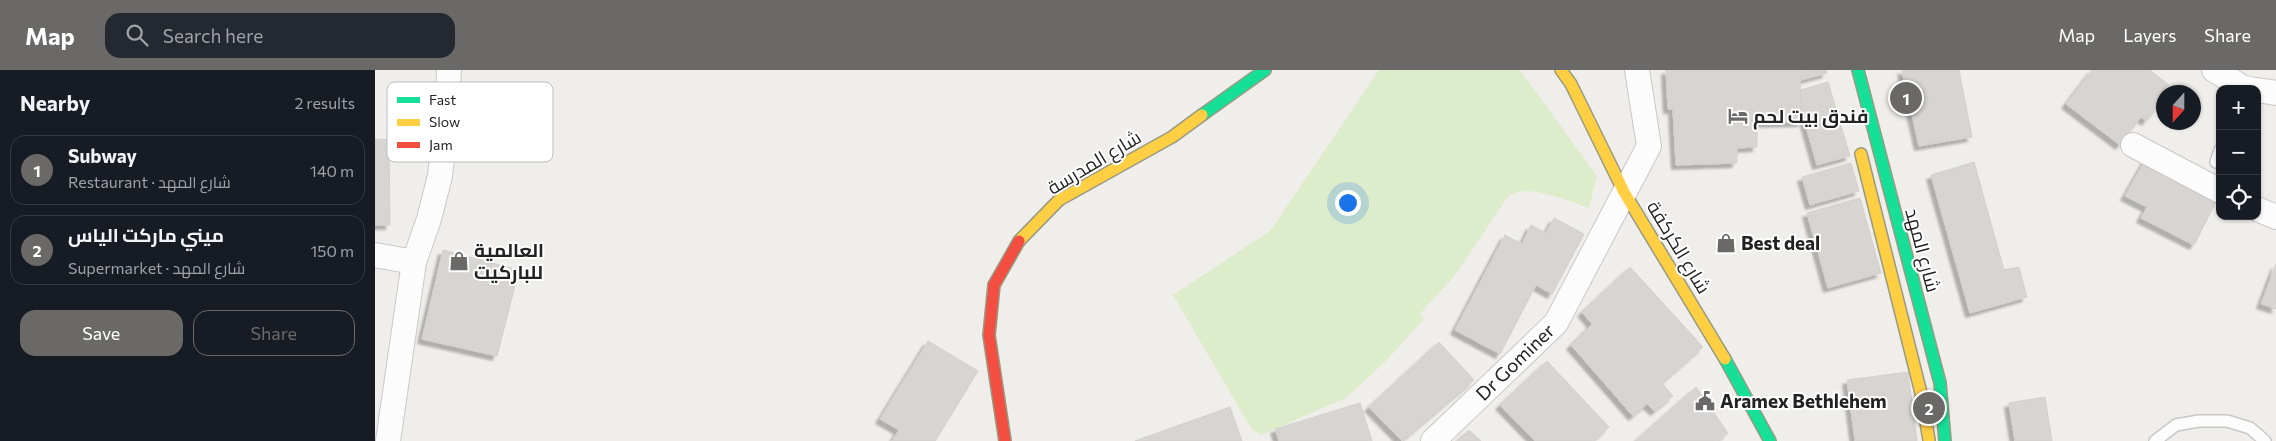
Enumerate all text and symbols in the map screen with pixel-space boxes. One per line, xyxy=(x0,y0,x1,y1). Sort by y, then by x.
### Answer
search box xyxy=(105,13,455,58)
text: Map xyxy=(25,21,75,50)
icon: search xyxy=(123,21,151,49)
text: Search here xyxy=(163,24,263,47)
text: Map xyxy=(2058,24,2095,46)
text: Layers xyxy=(2123,24,2176,46)
text: Share xyxy=(2204,24,2251,46)
pin: 1 xyxy=(1890,79,1922,117)
legend xyxy=(387,82,553,162)
north arrow xyxy=(2156,85,2201,130)
map controls xyxy=(2216,85,2261,220)
button: + xyxy=(2216,85,2261,130)
text: Nearby xyxy=(20,90,90,115)
text: Fast xyxy=(429,91,456,108)
text: 2 results xyxy=(294,93,355,112)
place label: فندق بيت لحم xyxy=(1753,104,1868,130)
hotel icon: فندق بيت لحم xyxy=(1727,105,1749,127)
text: Slow xyxy=(429,113,460,130)
street label: شارع المدرسة xyxy=(1043,125,1146,201)
button: − xyxy=(2216,130,2261,175)
text: Jam xyxy=(429,136,453,153)
text: Subway xyxy=(68,144,137,167)
text: 1 xyxy=(33,161,41,180)
text: 140 m xyxy=(310,161,354,180)
text: Restaurant · شارع المهد xyxy=(68,172,231,191)
button: locate xyxy=(2216,175,2261,220)
your location xyxy=(1335,190,1361,216)
street label: شارع الكركفة xyxy=(1640,196,1716,299)
street label: شارع المهد xyxy=(1898,205,1946,295)
text: ميني ماركت الياس xyxy=(68,223,224,246)
place label: Best deal xyxy=(1741,231,1820,254)
shop icon: Best deal xyxy=(1715,232,1737,254)
place label: العالمية للباركيت xyxy=(474,238,544,284)
text: 2 xyxy=(32,241,42,260)
text: 150 m xyxy=(311,241,354,260)
shop icon: العالمية للباركيت xyxy=(448,250,470,272)
text: Supermarket · شارع المهد xyxy=(68,258,245,277)
button: Save xyxy=(20,310,183,356)
button: Share xyxy=(193,310,355,356)
street label: Dr Gominer xyxy=(1471,318,1559,405)
place label: Aramex Bethlehem xyxy=(1720,389,1887,412)
pin: 2 xyxy=(1913,389,1945,427)
public building icon: Aramex Bethlehem xyxy=(1694,390,1716,412)

